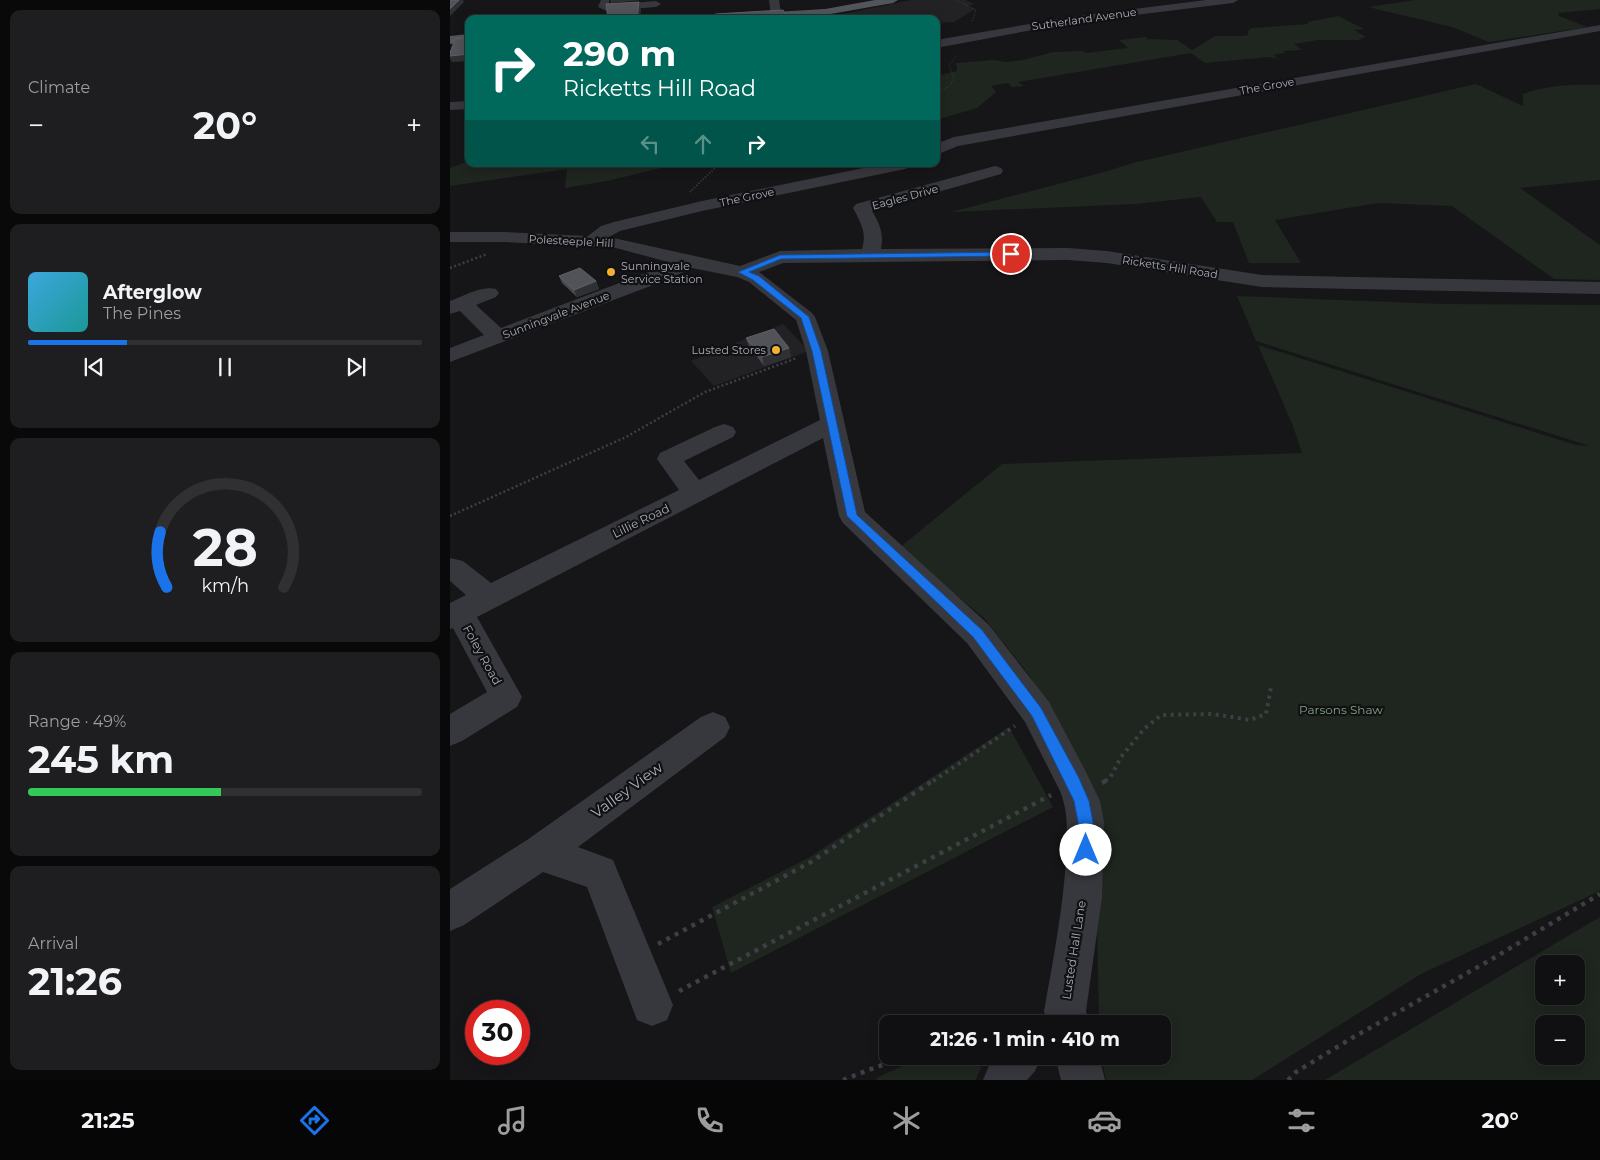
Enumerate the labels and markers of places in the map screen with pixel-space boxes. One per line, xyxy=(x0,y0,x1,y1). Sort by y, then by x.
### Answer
pin xyxy=(990,233,1032,275)
place label: Sunningvale Service Station xyxy=(621,259,703,286)
marker: Sunningvale Service Station xyxy=(605,266,617,278)
place label: Lusted Stores xyxy=(691,343,767,357)
marker: Lusted Stores xyxy=(770,344,782,356)

